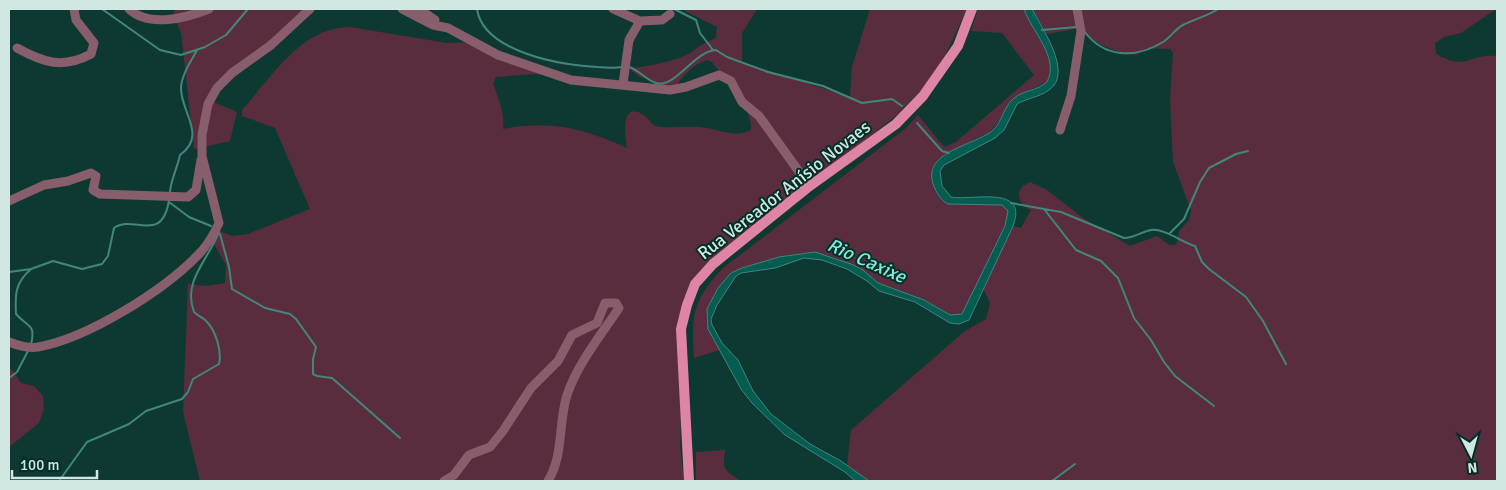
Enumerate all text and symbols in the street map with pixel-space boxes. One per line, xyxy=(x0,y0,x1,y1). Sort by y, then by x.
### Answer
street label: Rua Vereador Anísio Novaes xyxy=(693,116,875,264)
water label: Rio Caxixe xyxy=(824,233,911,289)
north arrow xyxy=(1446,430,1496,480)
scale bar xyxy=(12,448,98,480)
text: 100 m xyxy=(20,456,60,474)
text: N xyxy=(1467,458,1478,476)

